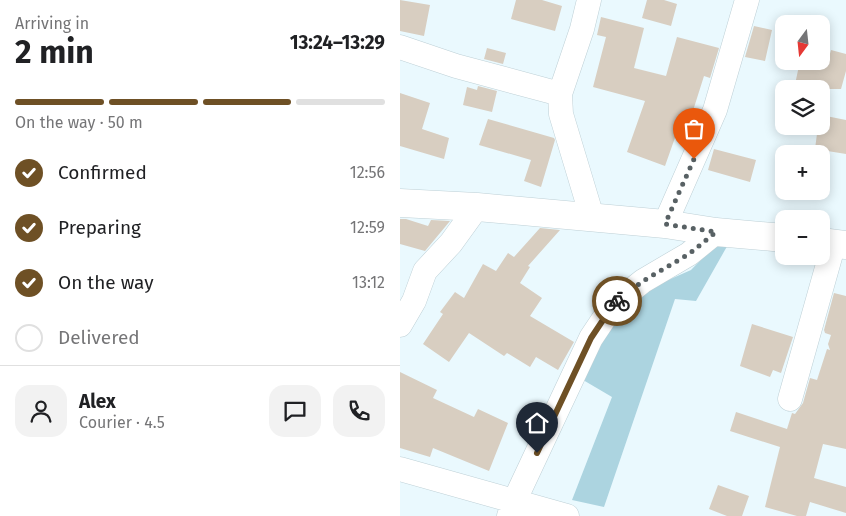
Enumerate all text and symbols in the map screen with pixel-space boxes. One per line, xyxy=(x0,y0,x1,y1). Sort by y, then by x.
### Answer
text: Arriving in xyxy=(15,14,89,33)
north arrow xyxy=(775,15,830,70)
map controls xyxy=(775,15,830,265)
text: 13:24–13:29 xyxy=(290,31,385,54)
text: 2 min xyxy=(15,33,94,71)
button: layers xyxy=(775,80,830,135)
pin xyxy=(673,108,715,159)
text: On the way · 50 m xyxy=(15,113,143,132)
icon: bag xyxy=(680,115,708,143)
button: + xyxy=(775,145,830,200)
icon: check xyxy=(15,159,43,187)
text: Confirmed xyxy=(58,161,147,184)
text: 12:56 xyxy=(350,163,385,182)
button: − xyxy=(775,210,830,265)
icon: check xyxy=(15,214,43,242)
text: Preparing xyxy=(58,216,141,239)
text: 12:59 xyxy=(350,218,385,237)
icon: check xyxy=(15,269,43,297)
text: On the way xyxy=(58,271,154,294)
text: 13:12 xyxy=(352,273,385,292)
courier xyxy=(592,276,642,326)
icon: bike xyxy=(603,287,631,315)
text: Delivered xyxy=(58,326,140,349)
button: person xyxy=(15,385,67,437)
button: chat xyxy=(269,385,321,437)
button: phone xyxy=(333,385,385,437)
text: Alex xyxy=(79,390,116,413)
pin xyxy=(516,402,558,453)
icon: home xyxy=(523,409,551,437)
text: Courier · 4.5 xyxy=(79,413,165,432)

